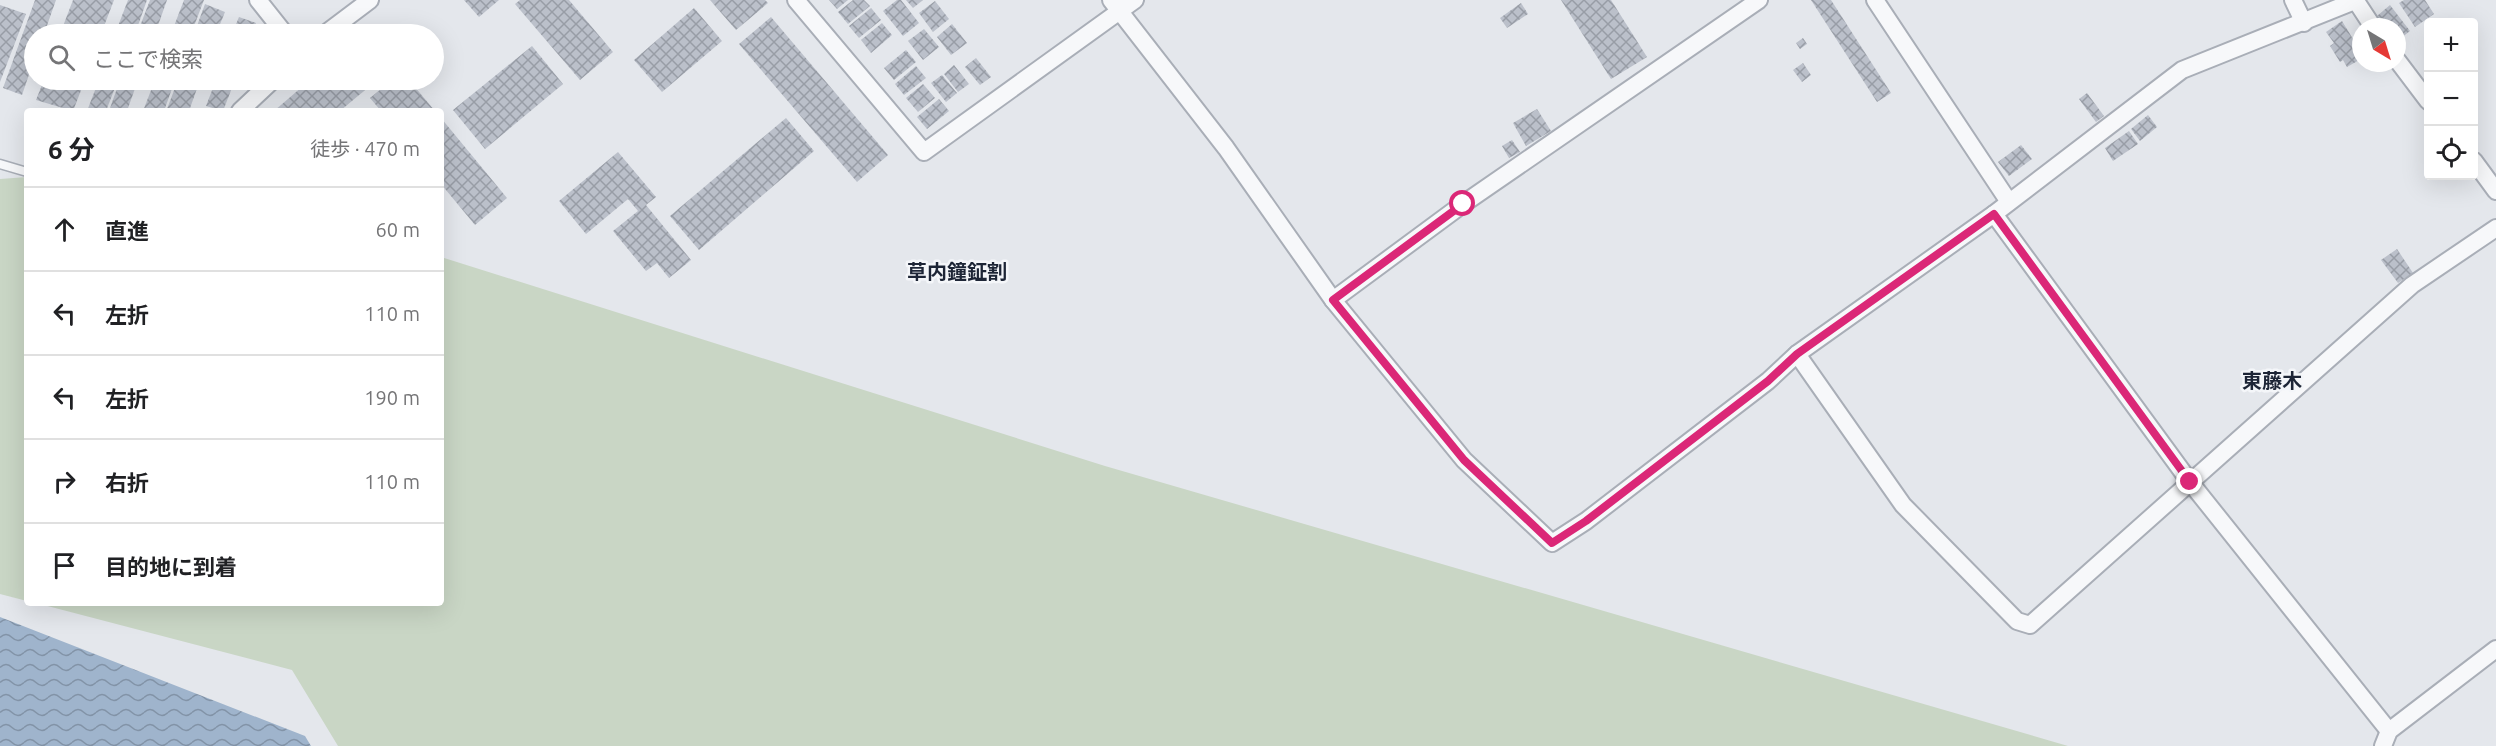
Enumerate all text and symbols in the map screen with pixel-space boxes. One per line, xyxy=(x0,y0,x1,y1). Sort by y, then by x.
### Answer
north arrow xyxy=(2352,18,2406,72)
map controls xyxy=(2424,18,2478,180)
button: + xyxy=(2424,18,2478,72)
search box xyxy=(24,24,444,90)
icon: search xyxy=(45,41,78,74)
text: ここで検索 xyxy=(93,46,203,71)
button: − xyxy=(2424,72,2478,126)
button: locate xyxy=(2424,126,2478,180)
text: 6 分 xyxy=(48,135,95,164)
text: 徒歩 · 470 m xyxy=(310,137,420,160)
route start xyxy=(1449,190,1475,216)
icon: ahead xyxy=(48,213,81,246)
text: 直進 xyxy=(105,218,149,243)
text: 60 m xyxy=(376,218,420,241)
district label: 草内鐘鉦割 xyxy=(907,260,1007,283)
icon: left xyxy=(48,297,81,330)
text: 左折 xyxy=(105,302,149,327)
text: 110 m xyxy=(364,302,420,325)
district label: 東藤木 xyxy=(2242,369,2302,392)
icon: left xyxy=(48,381,81,414)
text: 左折 xyxy=(105,386,149,411)
text: 190 m xyxy=(364,386,420,409)
icon: right xyxy=(48,465,81,498)
route end xyxy=(2176,468,2202,494)
text: 右折 xyxy=(105,470,149,495)
text: 110 m xyxy=(364,470,420,493)
icon: arrive xyxy=(48,549,81,582)
text: 目的地に到着 xyxy=(105,554,237,579)

